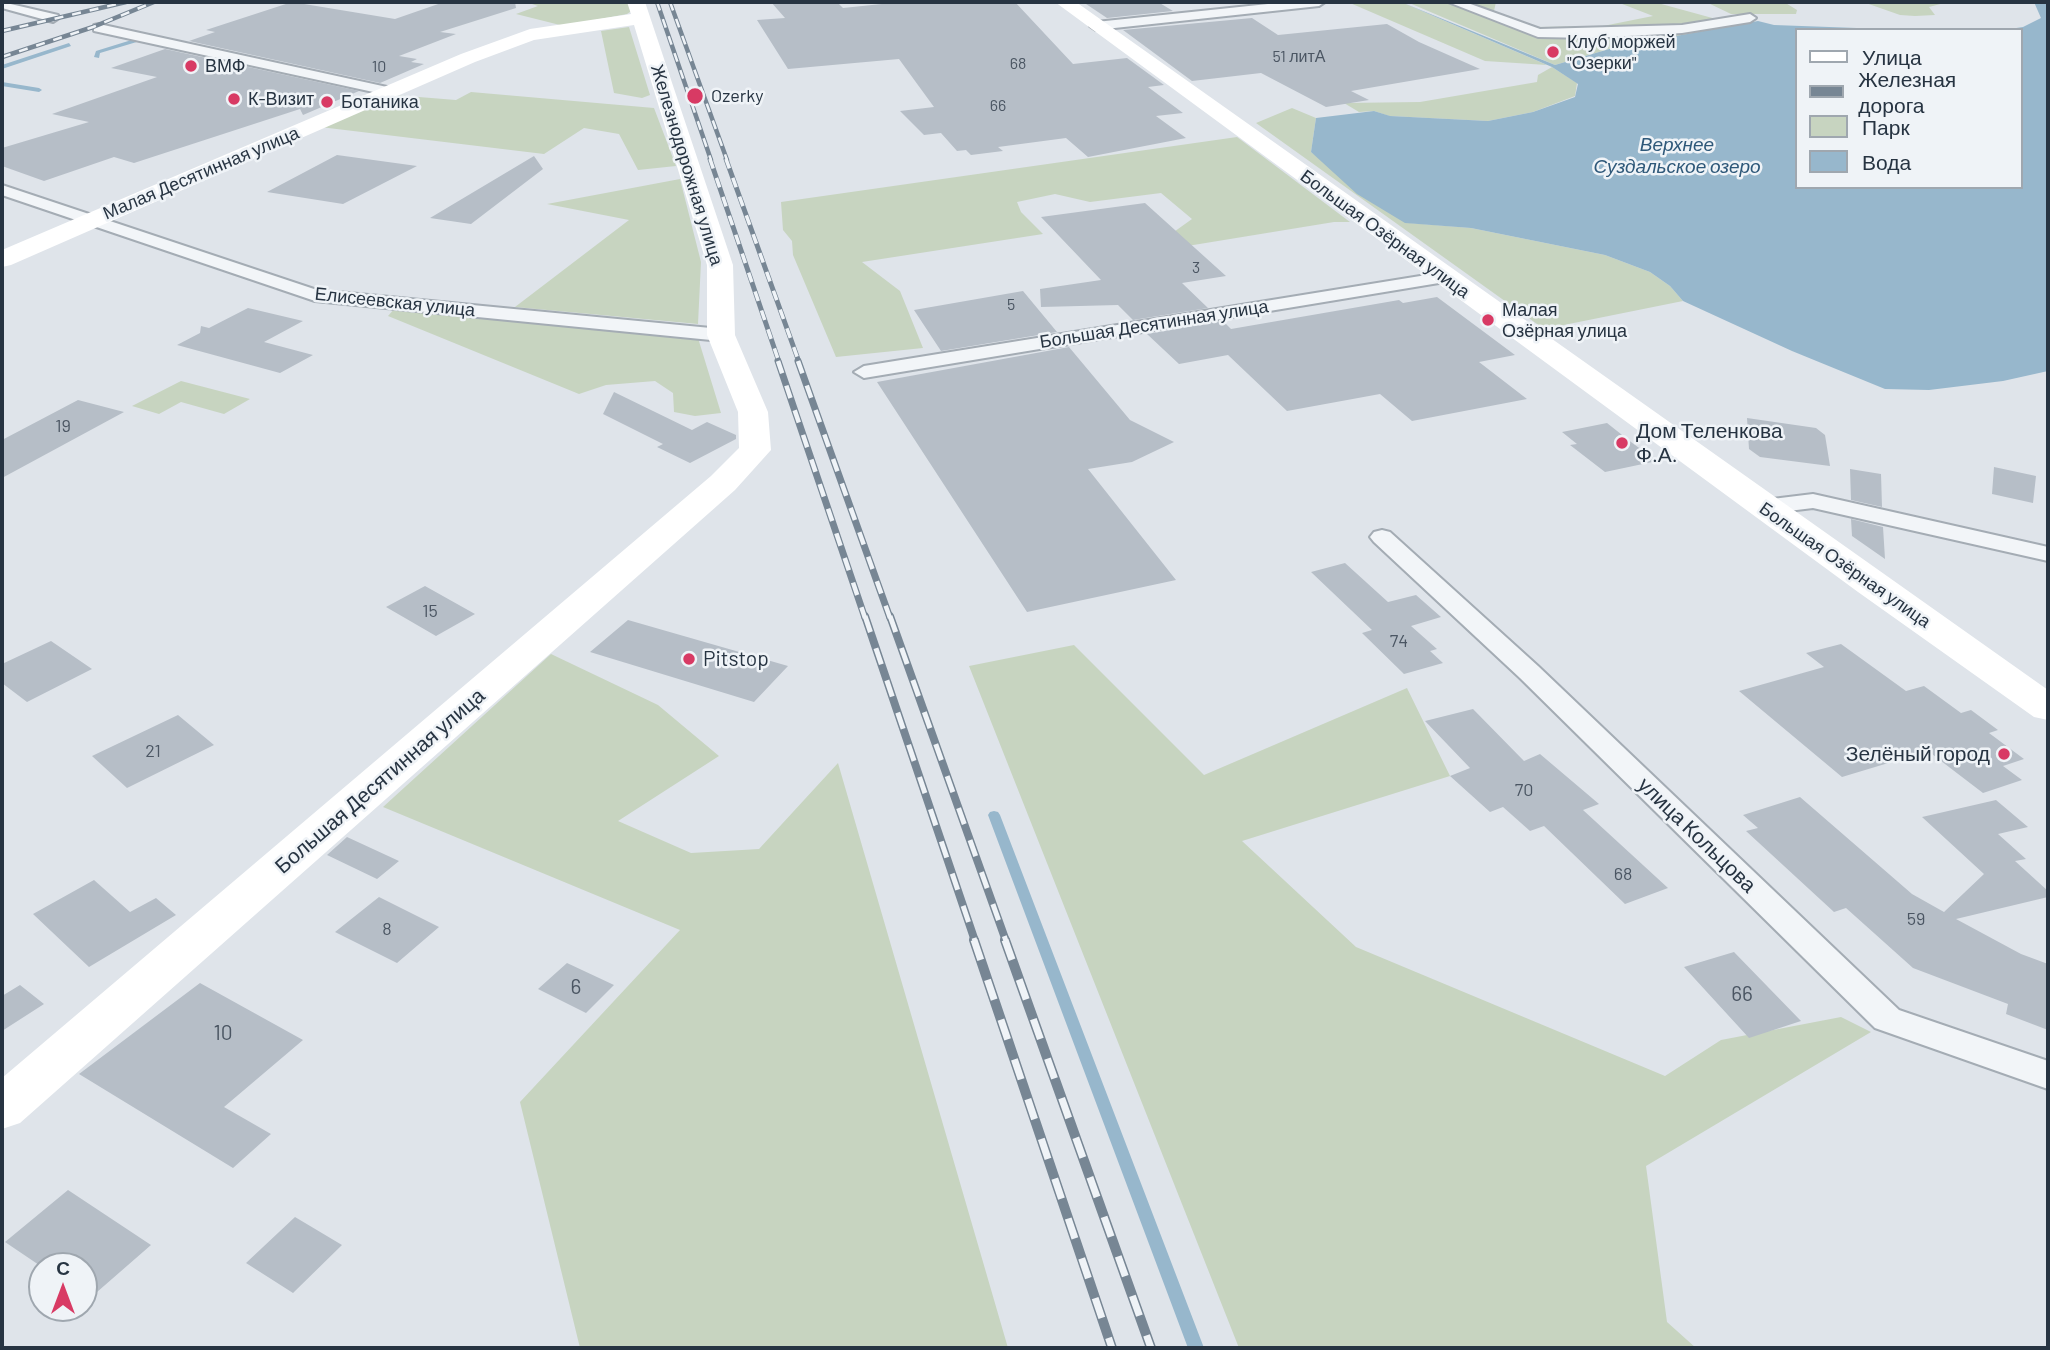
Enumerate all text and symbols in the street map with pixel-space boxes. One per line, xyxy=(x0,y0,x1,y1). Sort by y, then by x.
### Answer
legend xyxy=(1794,28,2022,189)
place label: Клуб моржей "Озерки" xyxy=(1567,31,1676,74)
marker: Клуб моржей "Озерки" xyxy=(1545,44,1561,60)
text: Улица xyxy=(1862,44,1922,69)
house number: 51 литА xyxy=(1273,47,1325,67)
house number: 68 xyxy=(1010,54,1026,74)
place label: ВМФ xyxy=(205,55,245,77)
house number: 10 xyxy=(372,57,386,77)
marker: ВМФ xyxy=(183,58,199,74)
street label: Железнодорожная улица xyxy=(646,62,728,268)
text: Железная дорога xyxy=(1858,66,1956,117)
place label: Ozerky xyxy=(711,85,764,107)
marker: Ozerky xyxy=(685,86,705,106)
place label: К-Визит xyxy=(248,88,314,110)
marker: К-Визит xyxy=(226,91,242,107)
place label: Ботаника xyxy=(341,91,419,113)
marker: Ботаника xyxy=(319,94,335,110)
house number: 66 xyxy=(990,96,1006,116)
text: Парк xyxy=(1862,114,1910,139)
street label: Малая Десятинная улица xyxy=(100,122,302,224)
water label: Верхнее Суздальское озеро xyxy=(1593,134,1761,178)
text: Вода xyxy=(1862,149,1911,174)
street label: Большая Озёрная улица xyxy=(1296,165,1474,303)
house number: 3 xyxy=(1192,258,1200,278)
street label: Елисеевская улица xyxy=(314,283,476,321)
house number: 5 xyxy=(1007,295,1015,315)
street label: Большая Десятинная улица xyxy=(1038,295,1270,353)
place label: Малая Озёрная улица xyxy=(1502,299,1627,342)
marker: Малая Озёрная улица xyxy=(1480,312,1496,328)
house number: 19 xyxy=(55,415,71,437)
place label: Дом Теленкова Ф.А. xyxy=(1636,418,1783,468)
marker: Дом Теленкова Ф.А. xyxy=(1614,435,1630,451)
street label: Большая Озёрная улица xyxy=(1755,498,1935,632)
house number: 15 xyxy=(422,600,438,622)
house number: 74 xyxy=(1390,630,1408,652)
place label: Pitstop xyxy=(703,646,769,672)
marker: Pitstop xyxy=(681,651,697,667)
street label: Большая Десятинная улица xyxy=(270,683,490,879)
house number: 21 xyxy=(145,740,161,762)
place label: Зелёный город xyxy=(1846,741,1990,767)
marker: Зелёный город xyxy=(1996,746,2012,762)
street label: улица Кольцова xyxy=(1633,772,1761,898)
house number: 70 xyxy=(1515,779,1533,801)
house number: 68 xyxy=(1614,863,1632,885)
house number: 59 xyxy=(1907,908,1925,930)
house number: 8 xyxy=(382,918,392,940)
house number: 6 xyxy=(571,974,581,1000)
house number: 66 xyxy=(1731,981,1753,1007)
house number: 10 xyxy=(213,1020,233,1046)
north arrow xyxy=(28,1252,98,1322)
text: С xyxy=(56,1256,70,1279)

